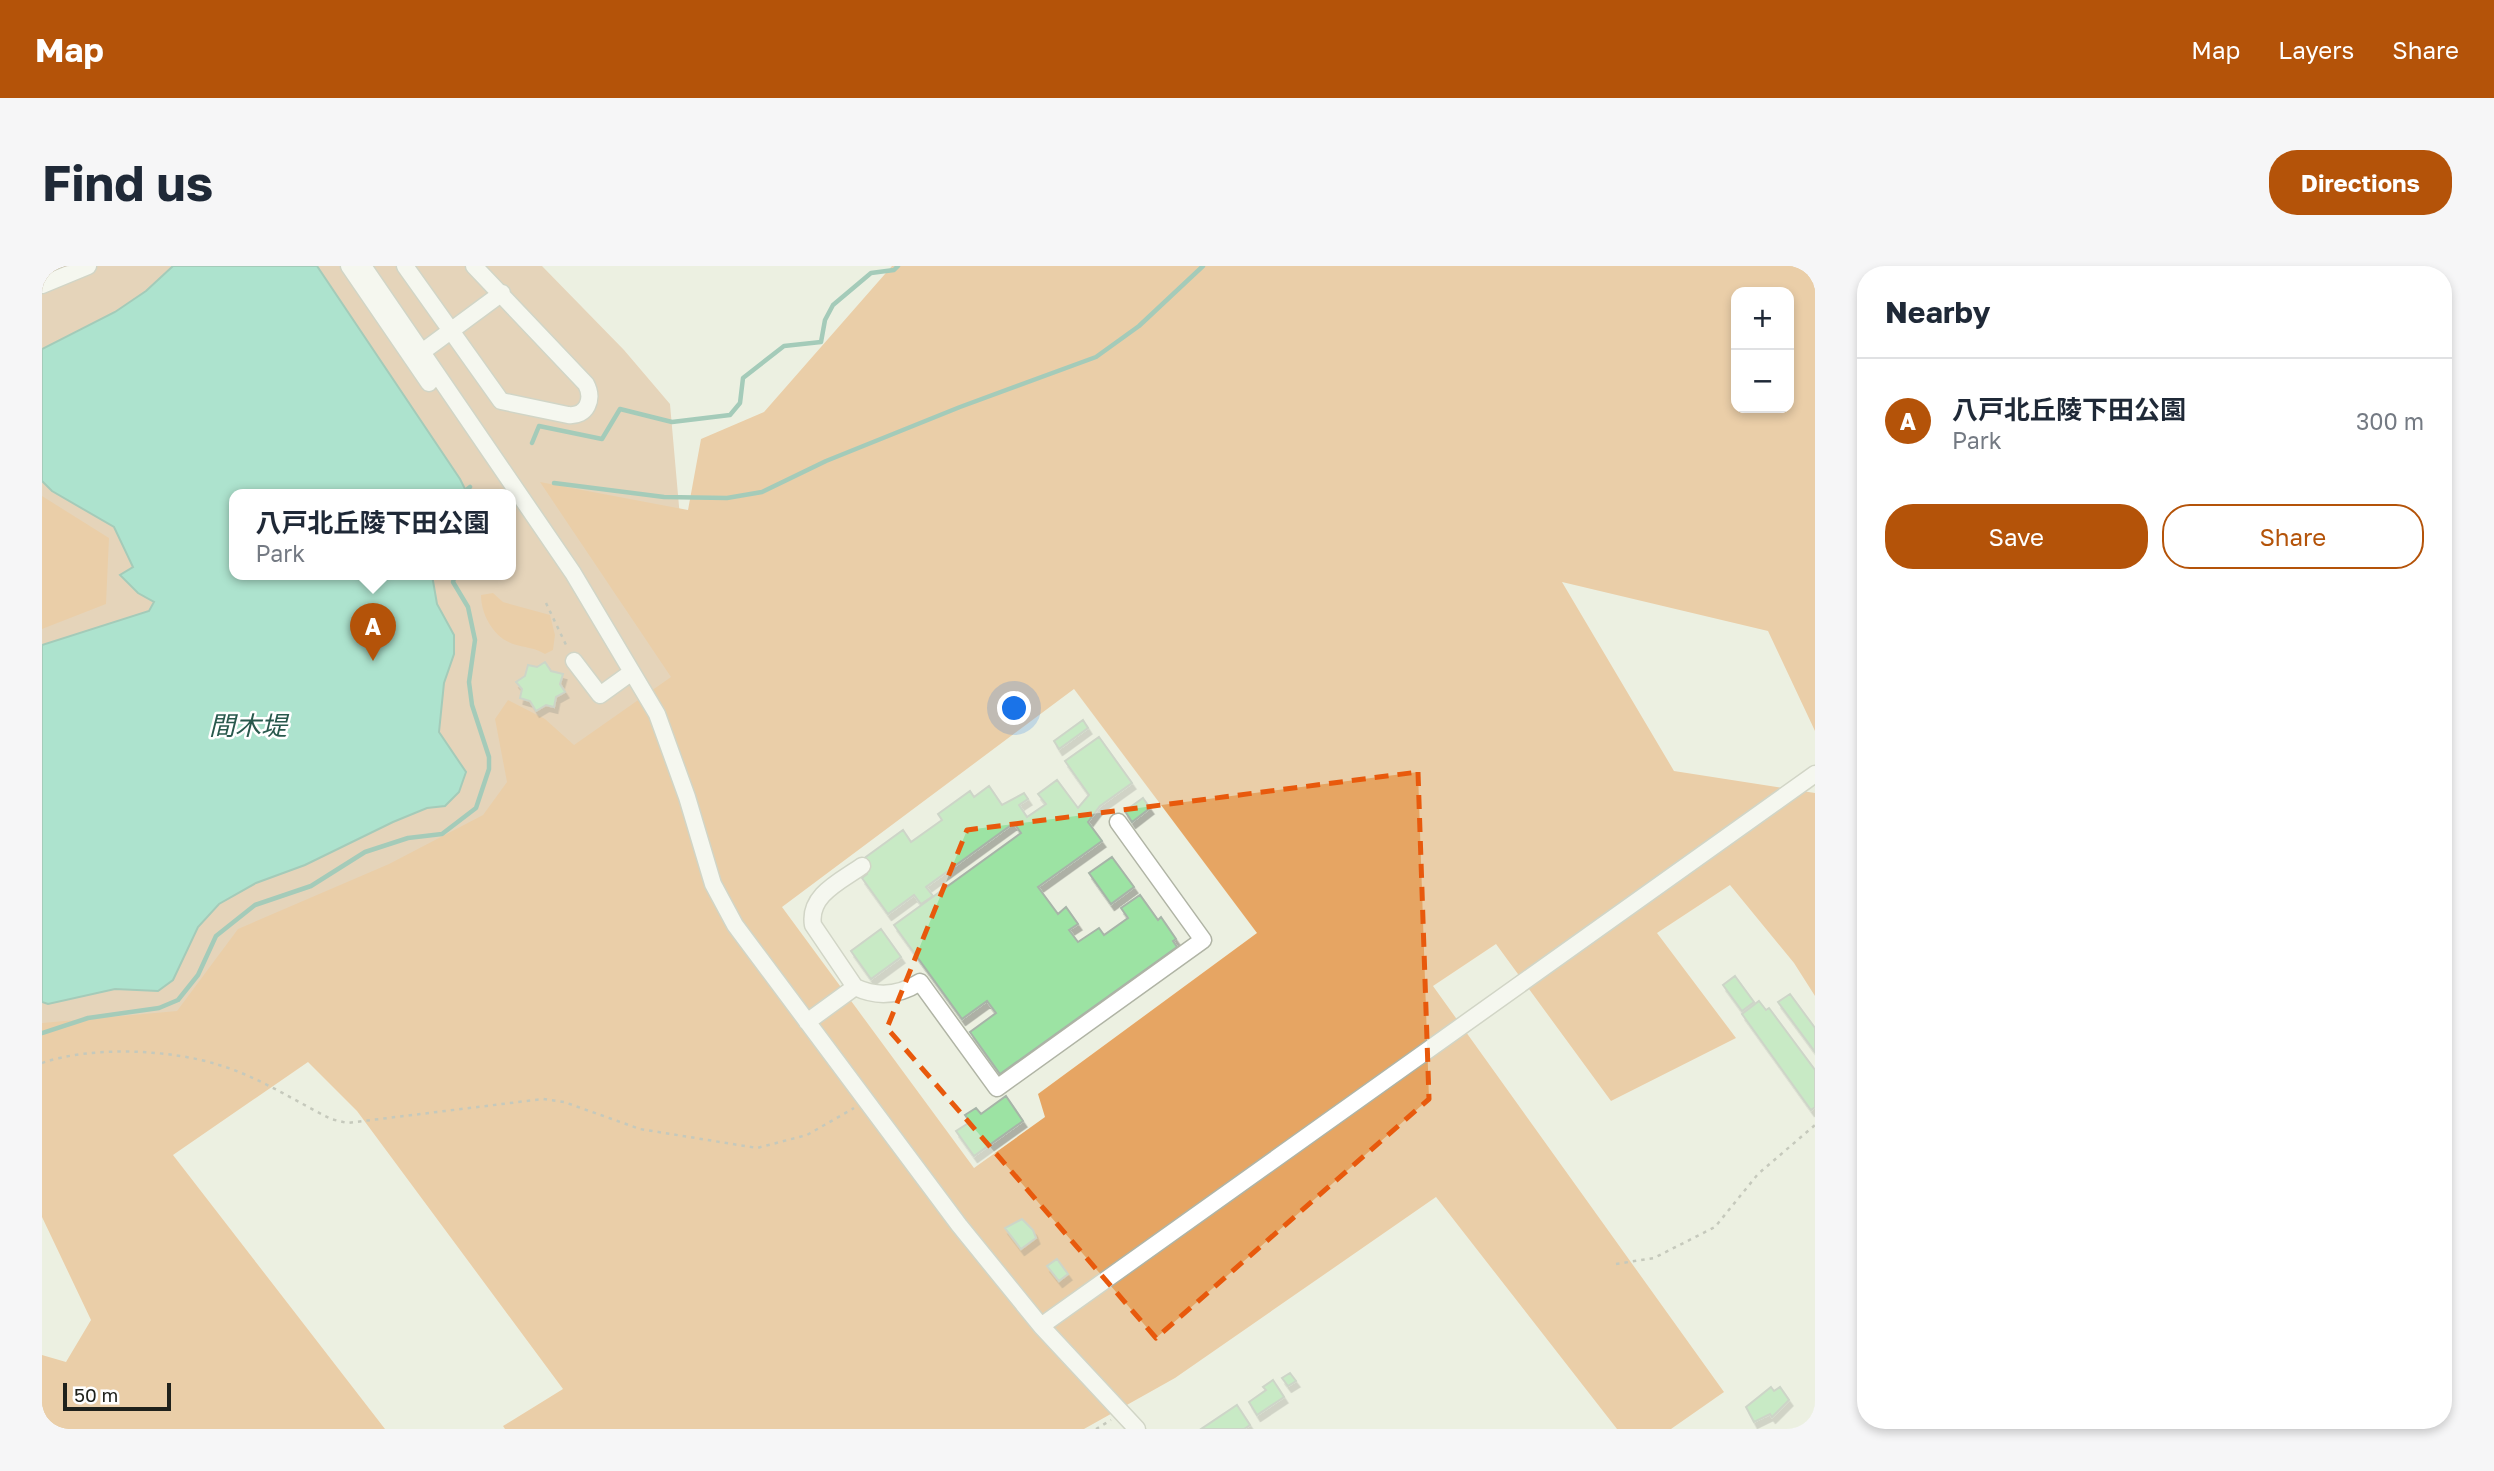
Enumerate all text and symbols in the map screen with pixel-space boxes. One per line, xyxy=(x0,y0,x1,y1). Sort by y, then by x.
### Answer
text: Map xyxy=(35,30,104,69)
text: Map xyxy=(2191,35,2240,64)
text: Layers xyxy=(2278,35,2354,64)
text: Share xyxy=(2392,35,2459,64)
button: Directions xyxy=(2269,150,2452,215)
text: Find us xyxy=(42,153,213,212)
map controls xyxy=(1731,287,1794,413)
button: + xyxy=(1731,287,1794,350)
text: Nearby xyxy=(1885,294,1990,330)
button: − xyxy=(1731,350,1794,413)
text: 八戸北丘陵下田公園 xyxy=(1952,394,2186,425)
text: A xyxy=(1900,407,1916,435)
text: 300 m xyxy=(2356,407,2424,435)
text: Park xyxy=(1952,426,2002,454)
popup xyxy=(229,489,516,580)
button: Save xyxy=(1885,504,2148,569)
button: Share xyxy=(2162,504,2424,569)
text: 八戸北丘陵下田公園 xyxy=(255,507,490,538)
text: Park xyxy=(255,539,305,567)
pin: A xyxy=(350,603,396,661)
your location xyxy=(997,691,1031,725)
water label: 間木堤 xyxy=(209,710,290,741)
scale bar xyxy=(63,1380,172,1412)
text: 50 m xyxy=(74,1383,118,1406)

